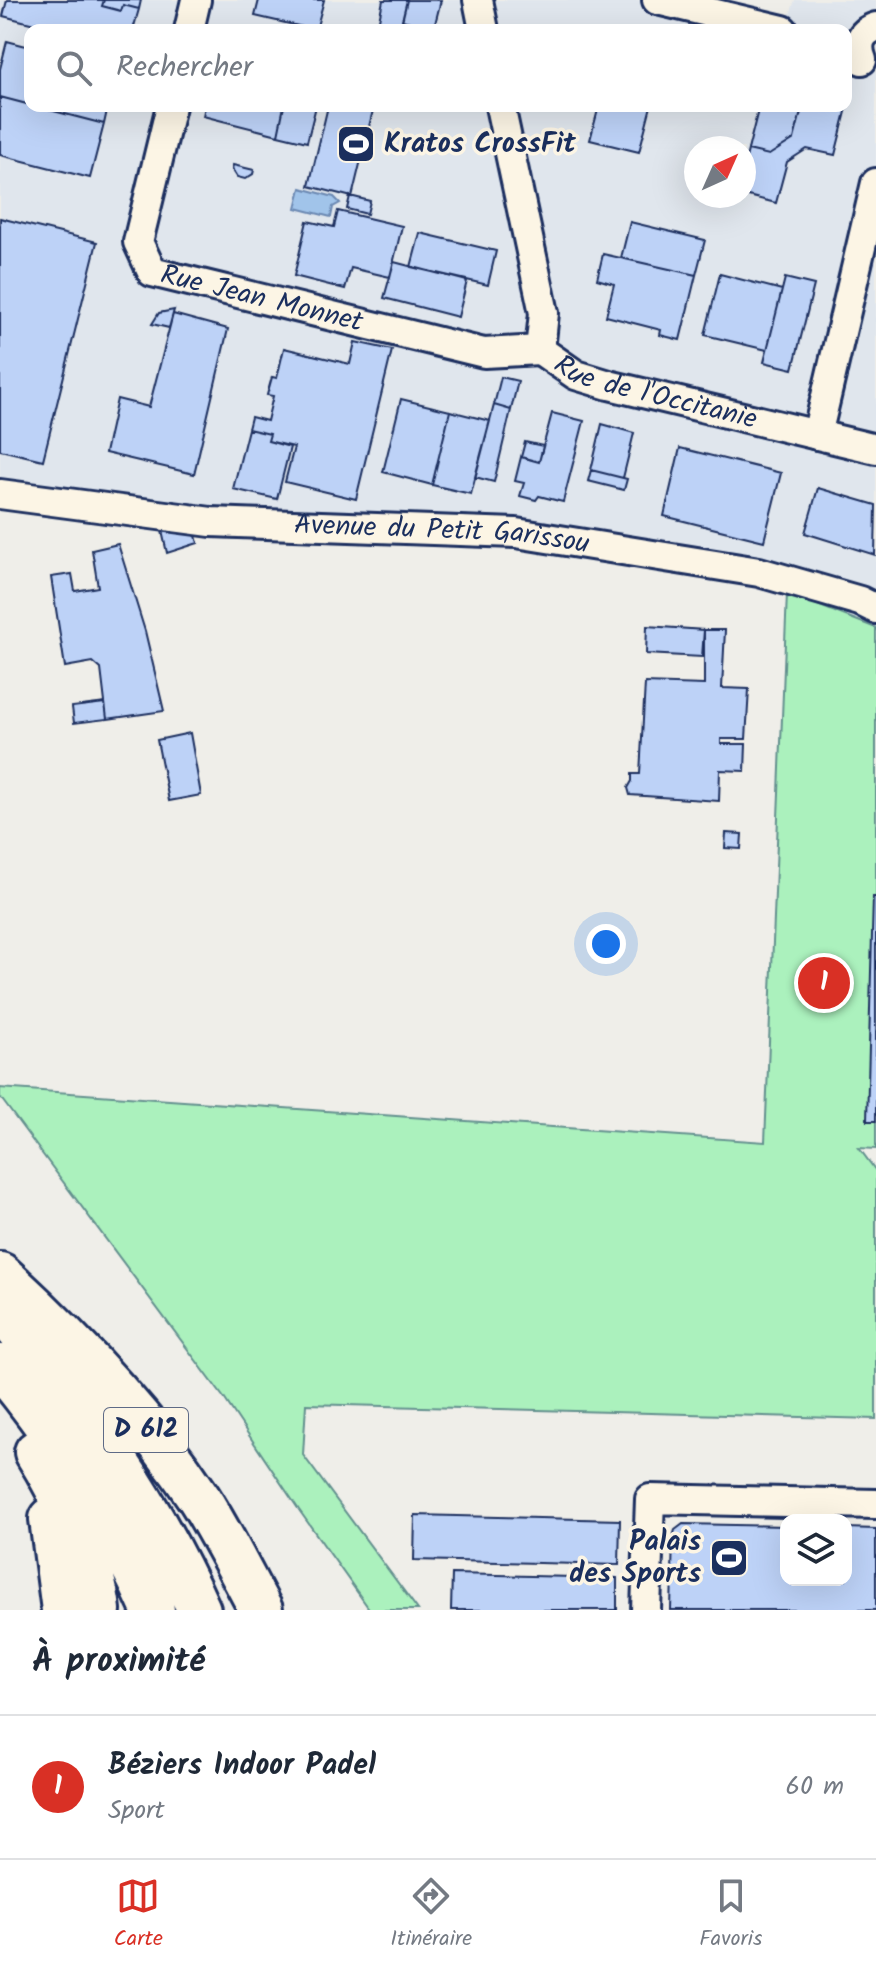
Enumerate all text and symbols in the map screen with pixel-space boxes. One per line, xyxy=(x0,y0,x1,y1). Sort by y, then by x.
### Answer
search box xyxy=(24,24,852,112)
text: Rechercher xyxy=(116,44,253,92)
icon: search xyxy=(52,46,96,90)
place label: Kratos CrossFit xyxy=(384,122,576,167)
sports icon: Kratos CrossFit xyxy=(335,123,377,165)
north arrow xyxy=(684,136,756,208)
street label: Rue Jean Monnet xyxy=(156,252,369,345)
street label: Rue de l'Occitanie xyxy=(544,343,762,442)
street label: Avenue du Petit Garissou xyxy=(293,503,593,567)
your location xyxy=(586,924,626,964)
pin: 1 xyxy=(798,953,850,1013)
road number: D 612 xyxy=(104,1408,188,1452)
map controls xyxy=(780,1514,852,1586)
button: layers xyxy=(780,1514,852,1586)
place label: Palais des Sports xyxy=(569,1520,701,1597)
sports icon: Palais des Sports xyxy=(708,1537,750,1579)
text: À proximité xyxy=(32,1635,205,1689)
text: Béziers Indoor Padel xyxy=(108,1742,376,1790)
text: 1 xyxy=(54,1766,62,1808)
text: 60 m xyxy=(785,1766,844,1808)
text: Sport xyxy=(108,1790,165,1832)
tab: Carte xyxy=(114,1874,163,1957)
tab: Itinéraire xyxy=(390,1874,472,1957)
tab: Favoris xyxy=(699,1874,762,1957)

